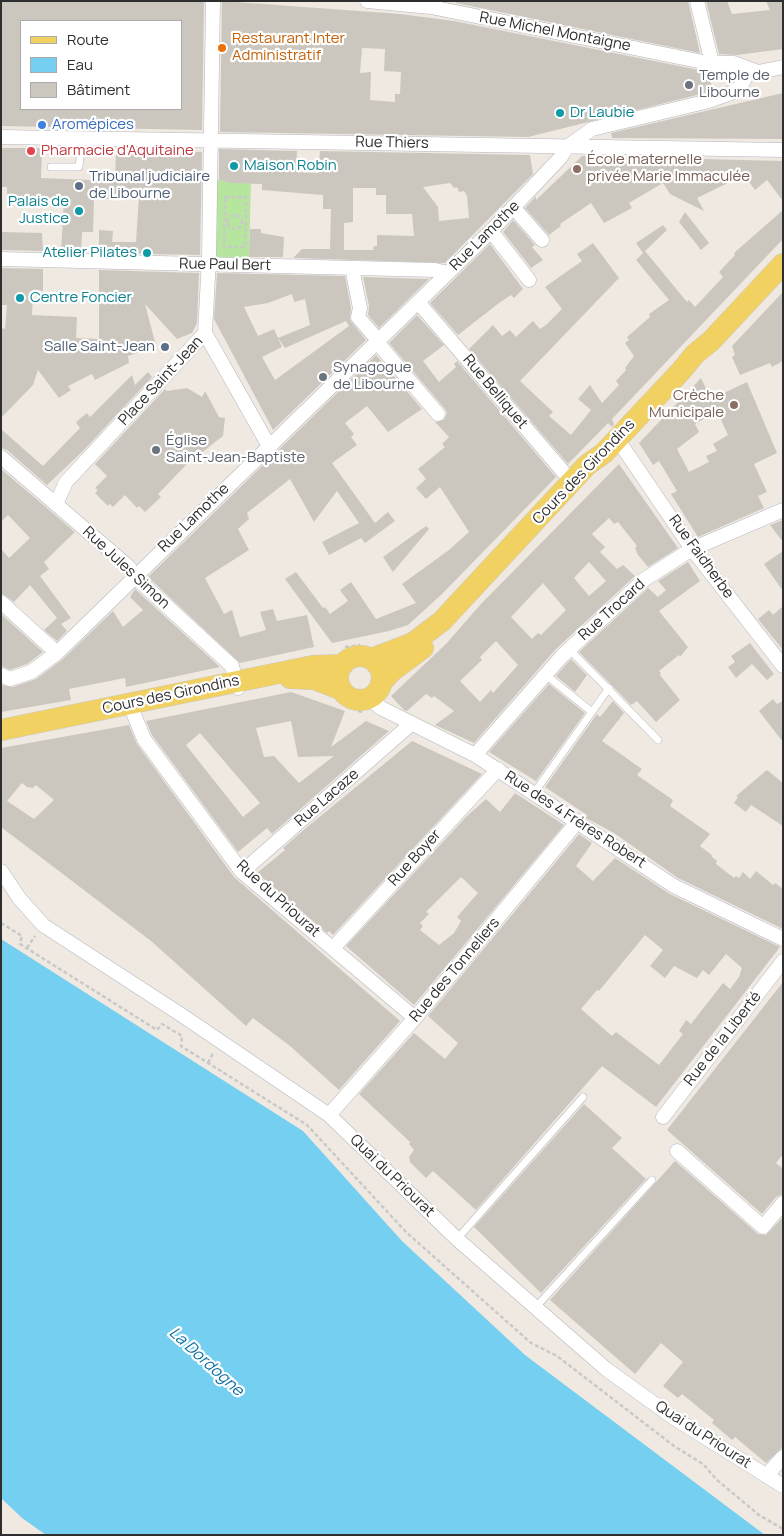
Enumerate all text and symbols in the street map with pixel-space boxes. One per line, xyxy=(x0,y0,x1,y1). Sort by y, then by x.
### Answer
street label: Rue Michel Montaigne xyxy=(478,9,632,55)
legend xyxy=(20,20,182,110)
text: Route xyxy=(67,29,109,50)
place label: Restaurant Inter Administratif xyxy=(232,30,345,65)
marker: Restaurant Inter Administratif xyxy=(216,42,228,54)
text: Eau xyxy=(67,54,93,75)
place label: Temple de Libourne xyxy=(699,67,770,102)
text: Bâtiment xyxy=(67,79,130,100)
marker: Temple de Libourne xyxy=(683,79,695,91)
place label: Dr Laubie xyxy=(570,104,635,122)
marker: Dr Laubie xyxy=(554,107,566,119)
place label: Aromépices xyxy=(52,116,134,134)
marker: Aromépices xyxy=(36,119,48,131)
street label: Rue Thiers xyxy=(355,133,429,153)
place label: Pharmacie d'Aquitaine xyxy=(41,142,194,160)
marker: Pharmacie d'Aquitaine xyxy=(25,145,37,157)
place label: École maternelle privée Marie Immaculée xyxy=(587,151,750,186)
place label: Maison Robin xyxy=(244,157,337,175)
marker: Maison Robin xyxy=(228,160,240,172)
marker: École maternelle privée Marie Immaculée xyxy=(571,163,583,175)
place label: Tribunal judiciaire de Libourne xyxy=(89,168,210,203)
marker: Tribunal judiciaire de Libourne xyxy=(73,180,85,192)
place label: Palais de Justice xyxy=(8,193,69,228)
street label: Rue Lamothe xyxy=(446,197,524,275)
marker: Palais de Justice xyxy=(73,205,85,217)
place label: Atelier Pilates xyxy=(42,244,137,262)
marker: Atelier Pilates xyxy=(141,247,153,259)
street label: Rue Paul Bert xyxy=(179,255,271,275)
place label: Centre Foncier xyxy=(30,289,132,307)
marker: Centre Foncier xyxy=(14,292,26,304)
street label: Place Saint-Jean xyxy=(115,333,207,429)
place label: Salle Saint-Jean xyxy=(44,338,155,356)
marker: Salle Saint-Jean xyxy=(159,341,171,353)
street label: Rue Belliquet xyxy=(459,351,531,433)
place label: Synagogue de Libourne xyxy=(333,359,415,394)
marker: Synagogue de Libourne xyxy=(317,371,329,383)
place label: Crèche Municipale xyxy=(649,387,724,422)
marker: Crèche Municipale xyxy=(728,399,740,411)
street label: Cours des Girondins xyxy=(529,416,639,528)
place label: Église Saint-Jean-Baptiste xyxy=(166,432,305,467)
marker: Église Saint-Jean-Baptiste xyxy=(150,444,162,456)
street label: Rue Lamothe xyxy=(155,480,233,556)
street label: Rue Faidherbe xyxy=(665,512,737,602)
street label: Rue Jules Simon xyxy=(79,523,173,613)
street label: Rue Trocard xyxy=(575,575,649,645)
street label: Cours des Girondins xyxy=(101,672,241,718)
street label: Rue Lacaze xyxy=(291,765,363,831)
street label: Rue des 4 Frères Robert xyxy=(501,768,649,872)
street label: Rue Boyer xyxy=(385,826,445,890)
street label: Rue du Priourat xyxy=(233,857,323,941)
street label: Rue des Tonneliers xyxy=(406,914,504,1026)
street label: Rue de la Liberté xyxy=(681,988,765,1090)
street label: Quai du Priourat xyxy=(346,1131,438,1221)
water label: La Dordogne xyxy=(165,1324,247,1400)
street label: Quai du Priourat xyxy=(652,1397,754,1473)

